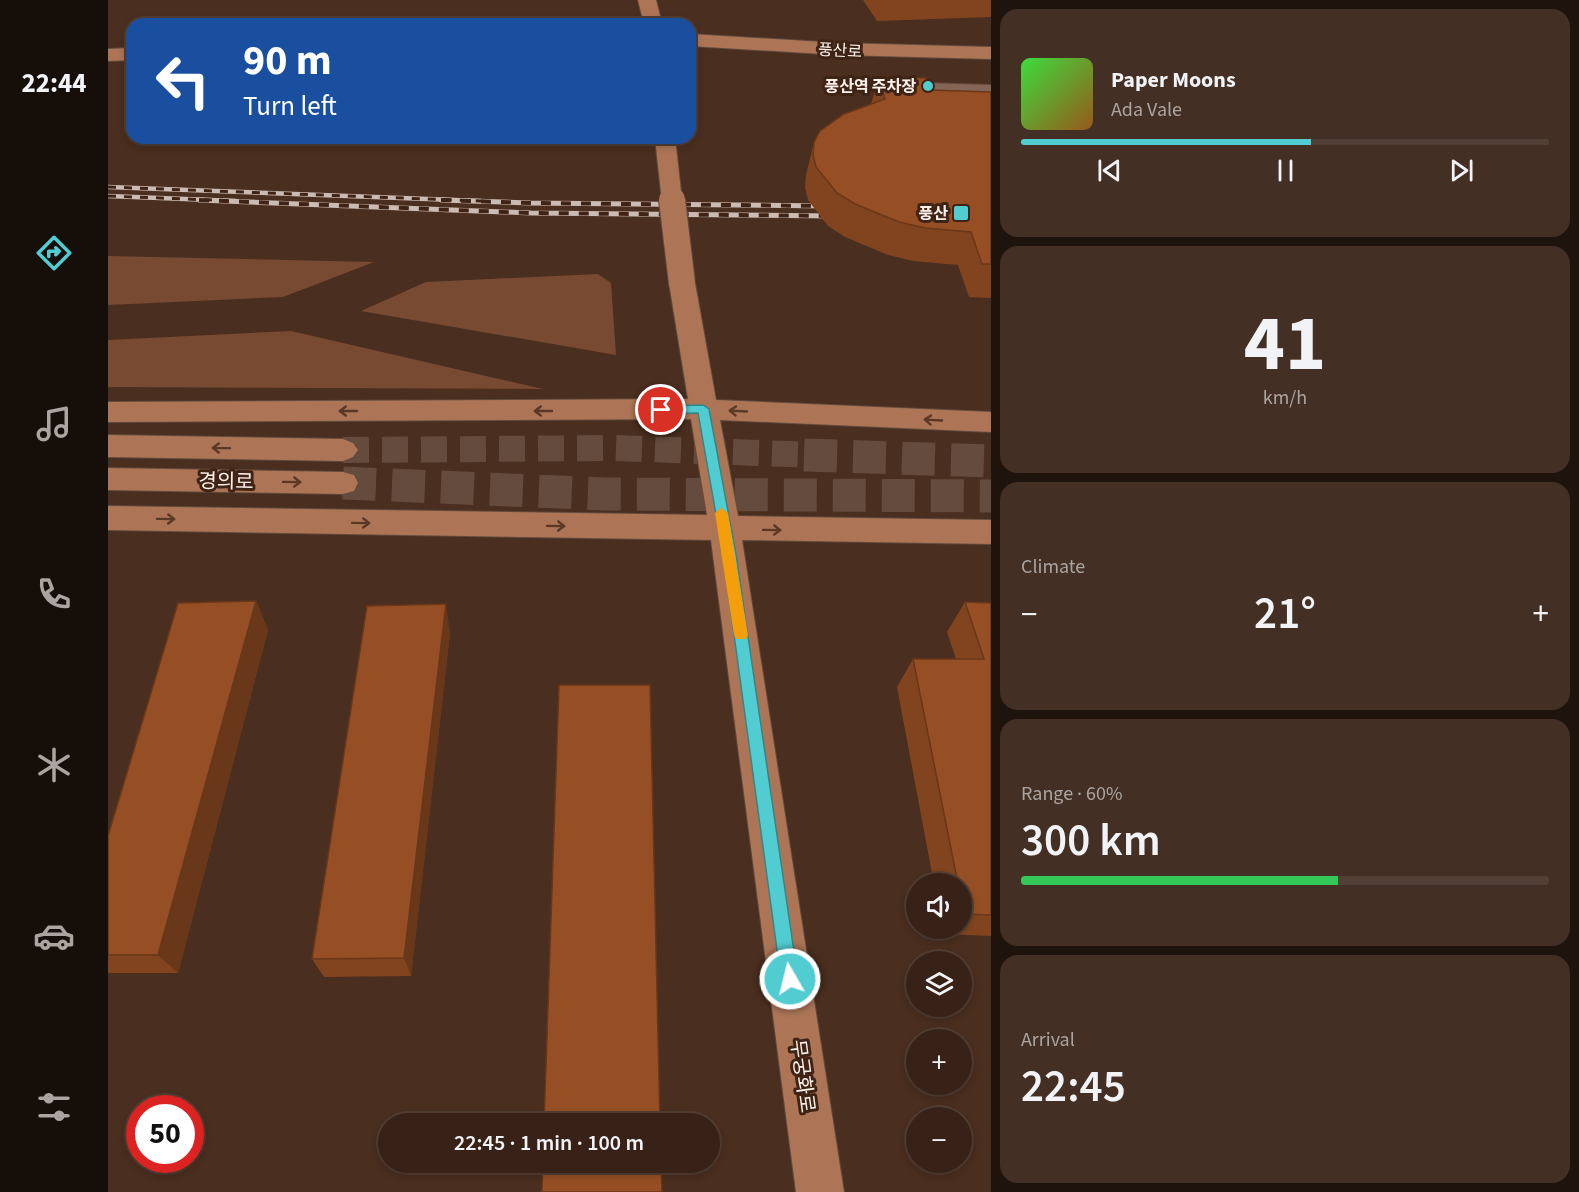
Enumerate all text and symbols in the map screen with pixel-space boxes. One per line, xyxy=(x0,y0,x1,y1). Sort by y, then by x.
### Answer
text: 90 m xyxy=(243,31,332,91)
street label: 풍산로 xyxy=(817,39,863,63)
icon: left xyxy=(144,42,222,120)
text: 22:44 xyxy=(21,64,87,103)
text: Paper Moons xyxy=(1111,64,1236,96)
place label: 풍산역 주차장 xyxy=(824,76,916,98)
marker: 풍산역 주차장 xyxy=(921,79,935,93)
text: Turn left xyxy=(243,87,337,126)
text: Ada Vale xyxy=(1111,96,1182,124)
icon: previous xyxy=(1093,154,1126,187)
icon: pause xyxy=(1269,154,1302,187)
icon: next xyxy=(1445,154,1478,187)
place label: 풍산 xyxy=(919,203,948,225)
marker: 풍산 xyxy=(952,204,970,222)
icon: directions xyxy=(33,232,75,274)
text: 41 xyxy=(1244,289,1326,400)
pin xyxy=(635,384,686,435)
text: km/h xyxy=(1263,384,1307,412)
icon: arrive xyxy=(644,393,677,426)
icon: music xyxy=(33,403,75,445)
one-way arrow xyxy=(338,405,358,417)
one-way arrow xyxy=(533,405,553,417)
one-way arrow xyxy=(728,405,748,416)
one-way arrow xyxy=(923,414,943,425)
one-way arrow xyxy=(212,442,232,454)
street label: 경의로 xyxy=(198,468,254,496)
one-way arrow xyxy=(282,476,302,488)
one-way arrow xyxy=(156,513,176,525)
one-way arrow xyxy=(351,517,371,528)
one-way arrow xyxy=(546,520,566,532)
one-way arrow xyxy=(762,524,782,536)
text: Climate xyxy=(1021,553,1085,581)
icon: phone xyxy=(33,573,75,615)
text: 21° xyxy=(1254,582,1316,646)
text: − xyxy=(1021,591,1037,638)
text: + xyxy=(1533,591,1549,638)
icon: climate xyxy=(33,744,75,786)
text: Range · 60% xyxy=(1021,780,1122,808)
text: 300 km xyxy=(1021,809,1161,873)
map controls xyxy=(906,873,972,1173)
button: sound xyxy=(906,873,972,939)
icon: car xyxy=(33,915,75,957)
position arrow xyxy=(758,947,822,1011)
button: layers xyxy=(906,951,972,1017)
text: Arrival xyxy=(1021,1026,1075,1054)
button: + xyxy=(906,1029,972,1095)
street label: 무궁화로 xyxy=(783,1038,821,1115)
text: 22:45 xyxy=(1021,1055,1126,1119)
icon: filters xyxy=(33,1086,75,1128)
speed limit sign: 50 xyxy=(126,1095,204,1173)
button: − xyxy=(906,1107,972,1173)
text: 22:45 · 1 min · 100 m xyxy=(454,1127,644,1159)

